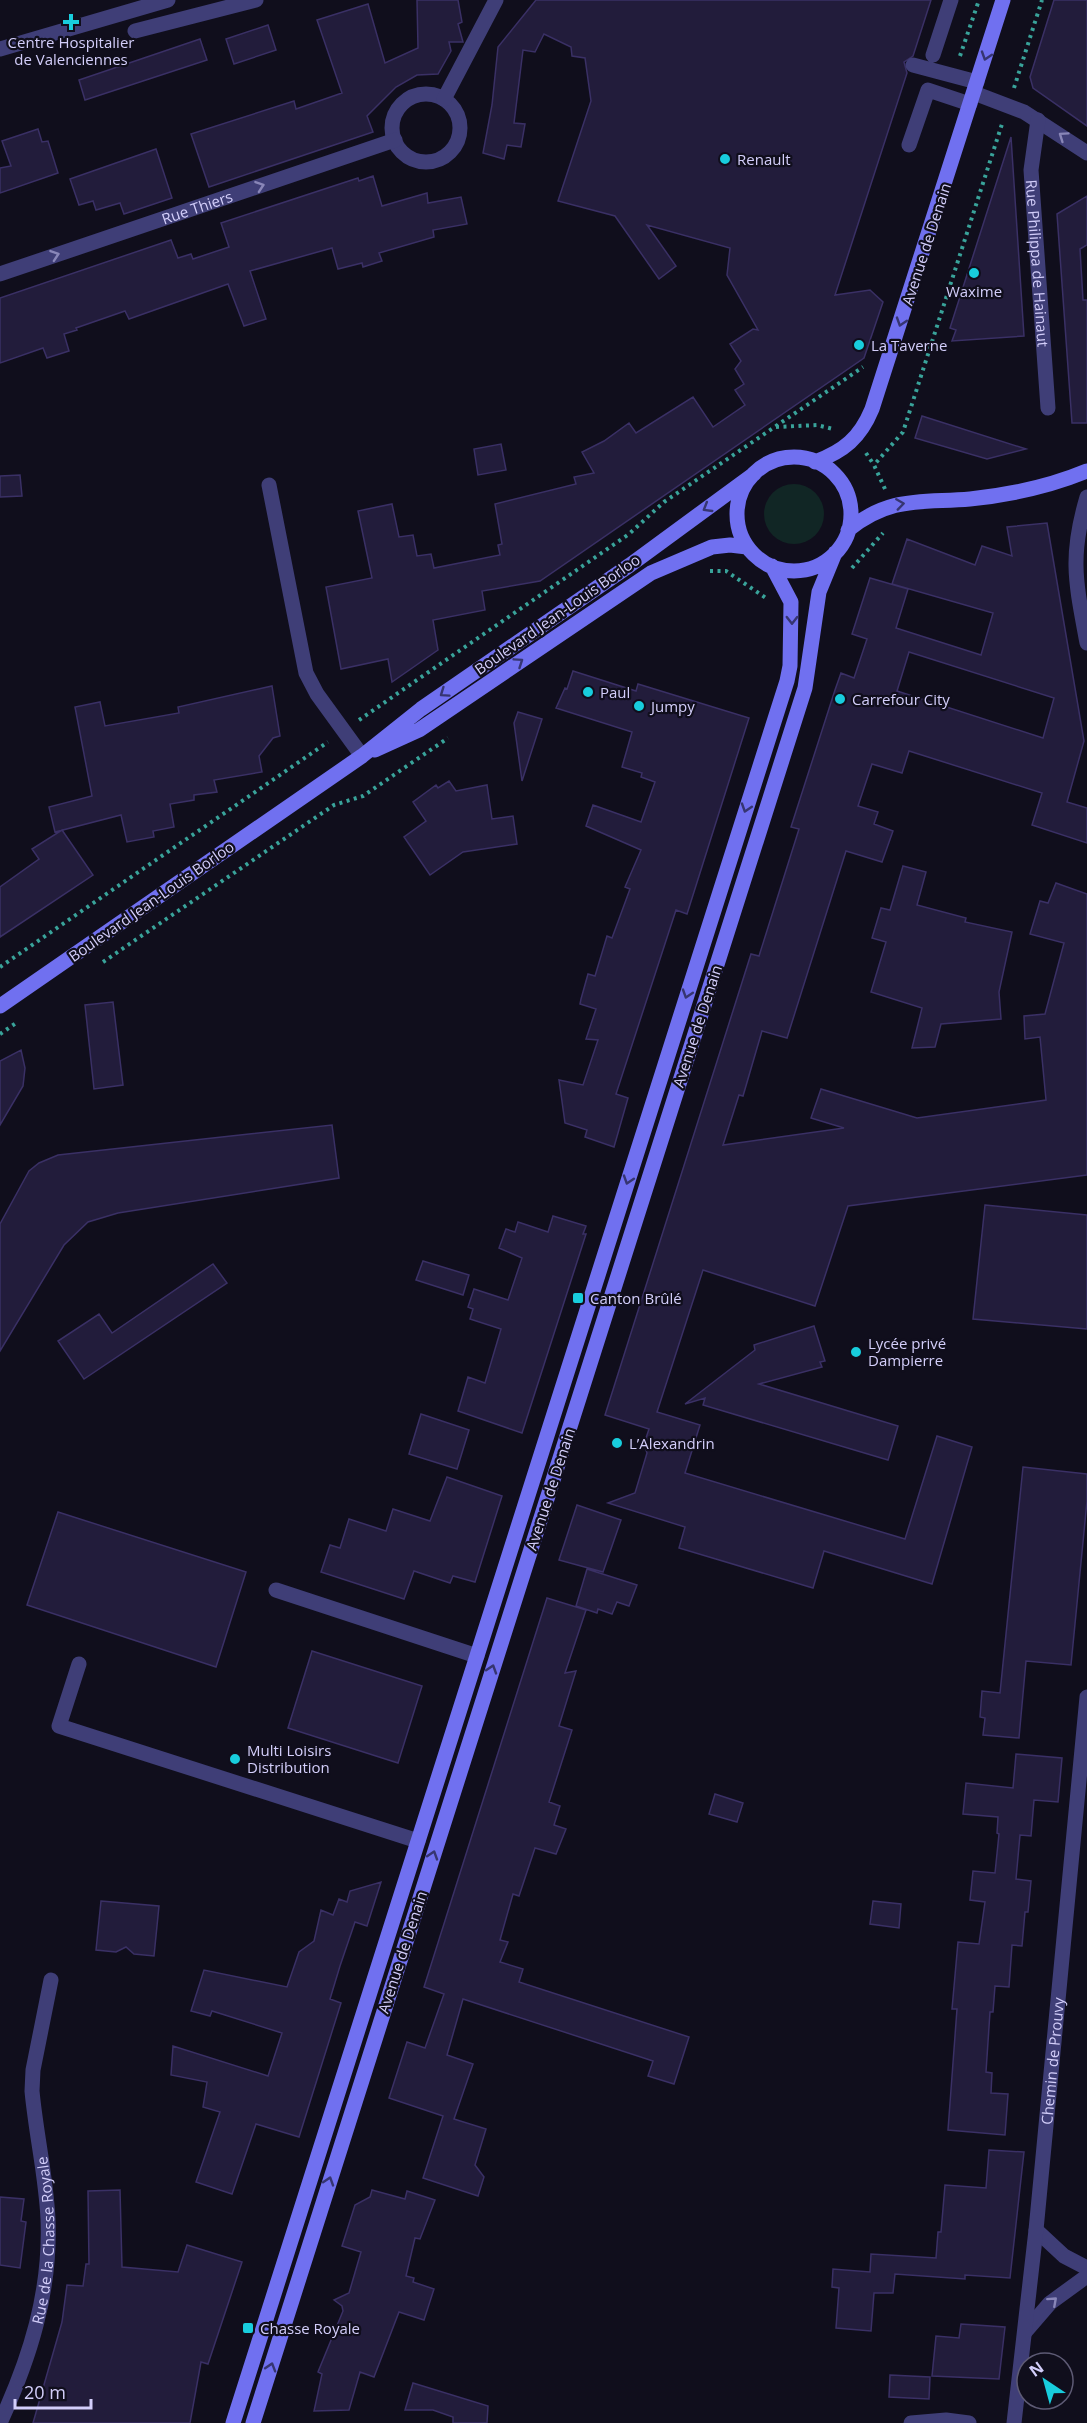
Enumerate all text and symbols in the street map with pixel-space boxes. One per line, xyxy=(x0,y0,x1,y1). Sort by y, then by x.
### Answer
marker: Centre Hospitalier de Valenciennes xyxy=(62,13,80,31)
place label: Centre Hospitalier de Valenciennes xyxy=(8,32,134,69)
one-way arrow xyxy=(980,50,993,61)
one-way arrow xyxy=(1058,132,1069,143)
place label: Renault xyxy=(737,149,791,169)
marker: Renault xyxy=(718,152,732,166)
street label: Rue Philippa de Hainaut xyxy=(1022,179,1054,348)
one-way arrow xyxy=(254,180,265,193)
street label: Avenue de Denain xyxy=(897,180,955,308)
street label: Rue Thiers xyxy=(159,186,235,229)
one-way arrow xyxy=(49,250,60,262)
marker: Waxime xyxy=(967,266,981,280)
place label: Waxime xyxy=(946,281,1002,301)
one-way arrow xyxy=(896,316,908,327)
place label: La Taverne xyxy=(871,335,947,355)
marker: La Taverne xyxy=(852,338,866,352)
one-way arrow xyxy=(895,498,904,510)
one-way arrow xyxy=(703,501,713,513)
street label: Boulevard Jean-Louis Borloo xyxy=(470,549,644,679)
one-way arrow xyxy=(786,615,798,624)
one-way arrow xyxy=(513,657,523,669)
place label: Paul xyxy=(600,682,630,702)
marker: Paul xyxy=(581,685,595,699)
one-way arrow xyxy=(440,686,451,697)
place label: Carrefour City xyxy=(852,689,950,709)
marker: Carrefour City xyxy=(833,692,847,706)
place label: Jumpy xyxy=(649,696,695,716)
marker: Jumpy xyxy=(632,699,646,713)
one-way arrow xyxy=(741,802,754,813)
street label: Boulevard Jean-Louis Borloo xyxy=(64,836,238,966)
street label: Avenue de Denain xyxy=(668,962,726,1090)
one-way arrow xyxy=(682,988,694,999)
one-way arrow xyxy=(623,1174,635,1185)
place label: Canton Brûlé xyxy=(590,1288,682,1308)
marker: Canton Brûlé xyxy=(571,1291,585,1305)
place label: Lycée privé Dampierre xyxy=(868,1333,946,1370)
marker: Lycée privé Dampierre xyxy=(849,1345,863,1359)
street label: Avenue de Denain xyxy=(521,1425,579,1553)
place label: L’Alexandrin xyxy=(629,1433,715,1453)
marker: L’Alexandrin xyxy=(610,1436,624,1450)
one-way arrow xyxy=(485,1664,497,1675)
place label: Multi Loisirs Distribution xyxy=(247,1740,331,1777)
marker: Multi Loisirs Distribution xyxy=(228,1752,242,1766)
one-way arrow xyxy=(426,1850,438,1861)
street label: Avenue de Denain xyxy=(373,1888,431,2016)
street label: Chemin de Prouvy xyxy=(1036,1996,1068,2126)
street label: Rue de la Chasse Royale xyxy=(27,2155,58,2326)
one-way arrow xyxy=(322,2176,335,2187)
one-way arrow xyxy=(1046,2297,1057,2308)
place label: Chasse Royale xyxy=(260,2318,360,2338)
marker: Chasse Royale xyxy=(241,2321,255,2335)
north arrow xyxy=(1015,2351,1075,2411)
text: N xyxy=(1024,2356,1048,2382)
one-way arrow xyxy=(263,2362,276,2373)
scale bar xyxy=(15,2372,92,2410)
text: 20 m xyxy=(24,2380,66,2404)

